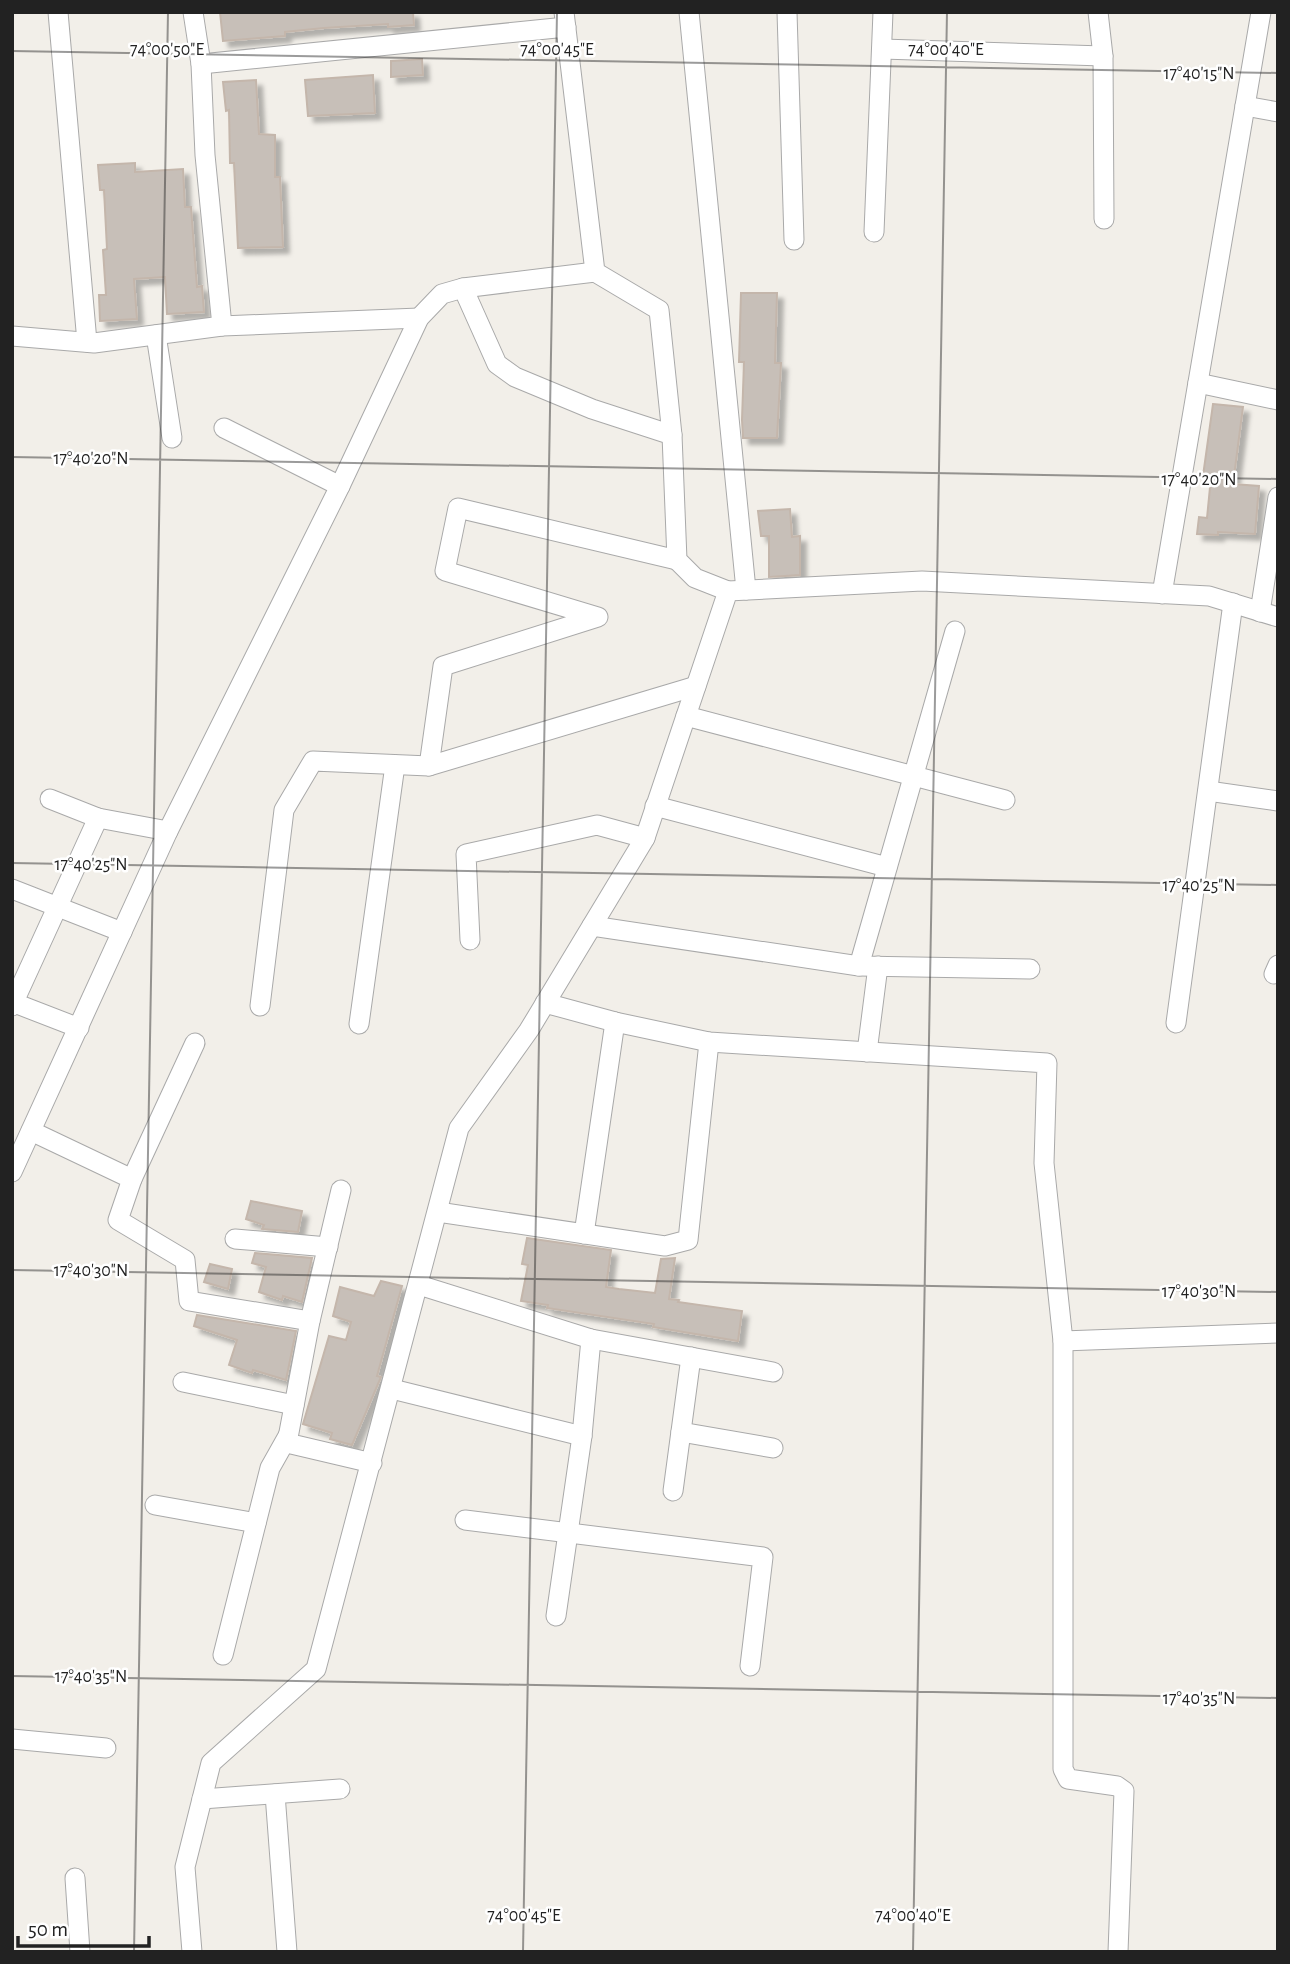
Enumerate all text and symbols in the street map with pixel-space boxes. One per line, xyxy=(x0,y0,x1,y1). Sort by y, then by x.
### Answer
text: 74°00'50"E xyxy=(130,41,204,59)
text: 74°00'45"E xyxy=(520,41,594,59)
text: 74°00'40"E xyxy=(908,41,984,59)
text: 17°40'15"N xyxy=(1163,65,1235,83)
text: 17°40'20"N xyxy=(53,450,129,468)
text: 17°40'20"N xyxy=(1161,471,1237,489)
text: 17°40'25"N xyxy=(54,856,128,874)
text: 17°40'25"N xyxy=(1162,877,1236,895)
text: 17°40'30"N xyxy=(54,1262,128,1280)
text: 17°40'30"N xyxy=(1162,1283,1236,1301)
text: 17°40'35"N xyxy=(55,1668,127,1686)
text: 17°40'35"N xyxy=(1163,1690,1235,1708)
scale bar xyxy=(18,1904,149,1948)
text: 74°00'45"E xyxy=(487,1907,561,1925)
text: 74°00'40"E xyxy=(875,1907,951,1925)
text: 50 m xyxy=(28,1919,68,1940)

